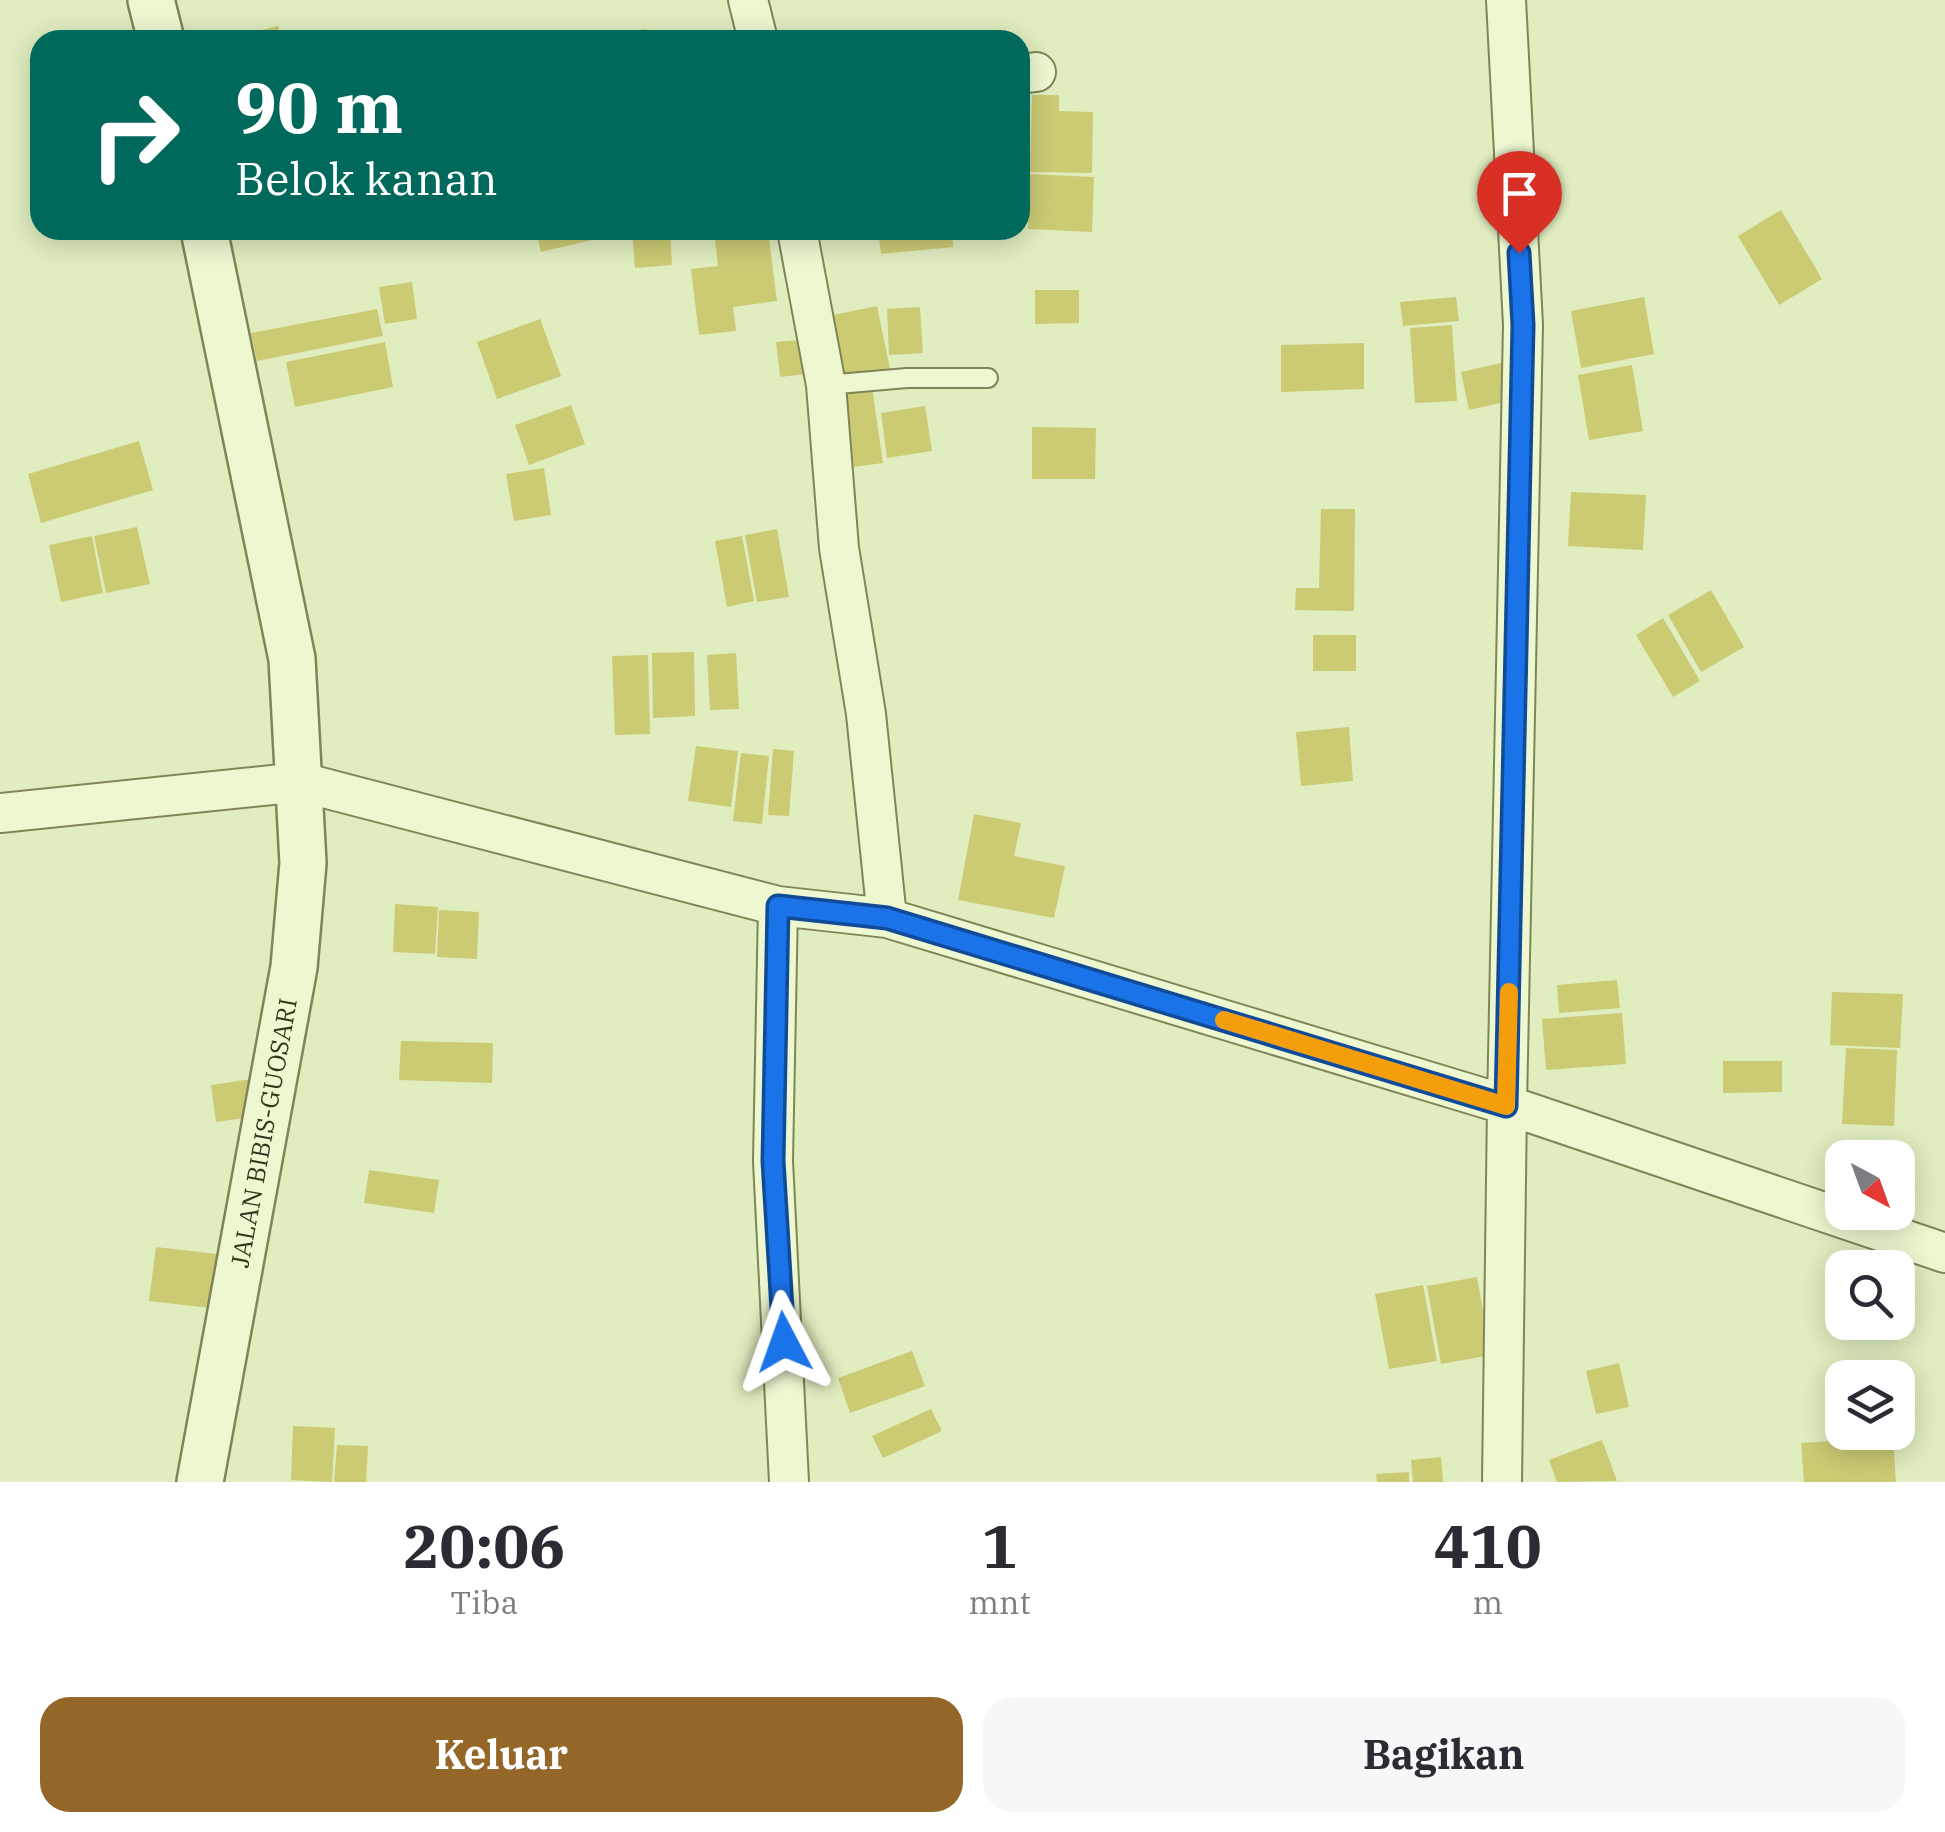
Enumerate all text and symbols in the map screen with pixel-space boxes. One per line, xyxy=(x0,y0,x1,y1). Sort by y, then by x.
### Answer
text: 90 m xyxy=(235,61,403,152)
icon: right xyxy=(70,70,200,200)
text: Belok kanan xyxy=(235,149,498,207)
pin xyxy=(1477,151,1562,254)
icon: arrive xyxy=(1492,166,1547,221)
street label: JALAN BIBIS-GUOSARI xyxy=(223,995,304,1270)
north arrow xyxy=(1825,1140,1915,1230)
map controls xyxy=(1825,1140,1915,1450)
button: search xyxy=(1825,1250,1915,1340)
position arrow xyxy=(732,1290,836,1394)
button: layers xyxy=(1825,1360,1915,1450)
text: 20:06 xyxy=(403,1506,565,1585)
text: 1 xyxy=(982,1506,1018,1585)
text: 410 xyxy=(1434,1506,1542,1585)
text: Tiba xyxy=(450,1581,518,1623)
text: mnt xyxy=(968,1581,1031,1623)
text: m xyxy=(1473,1581,1503,1623)
button: Keluar xyxy=(40,1697,963,1812)
button: Bagikan xyxy=(983,1697,1905,1812)

